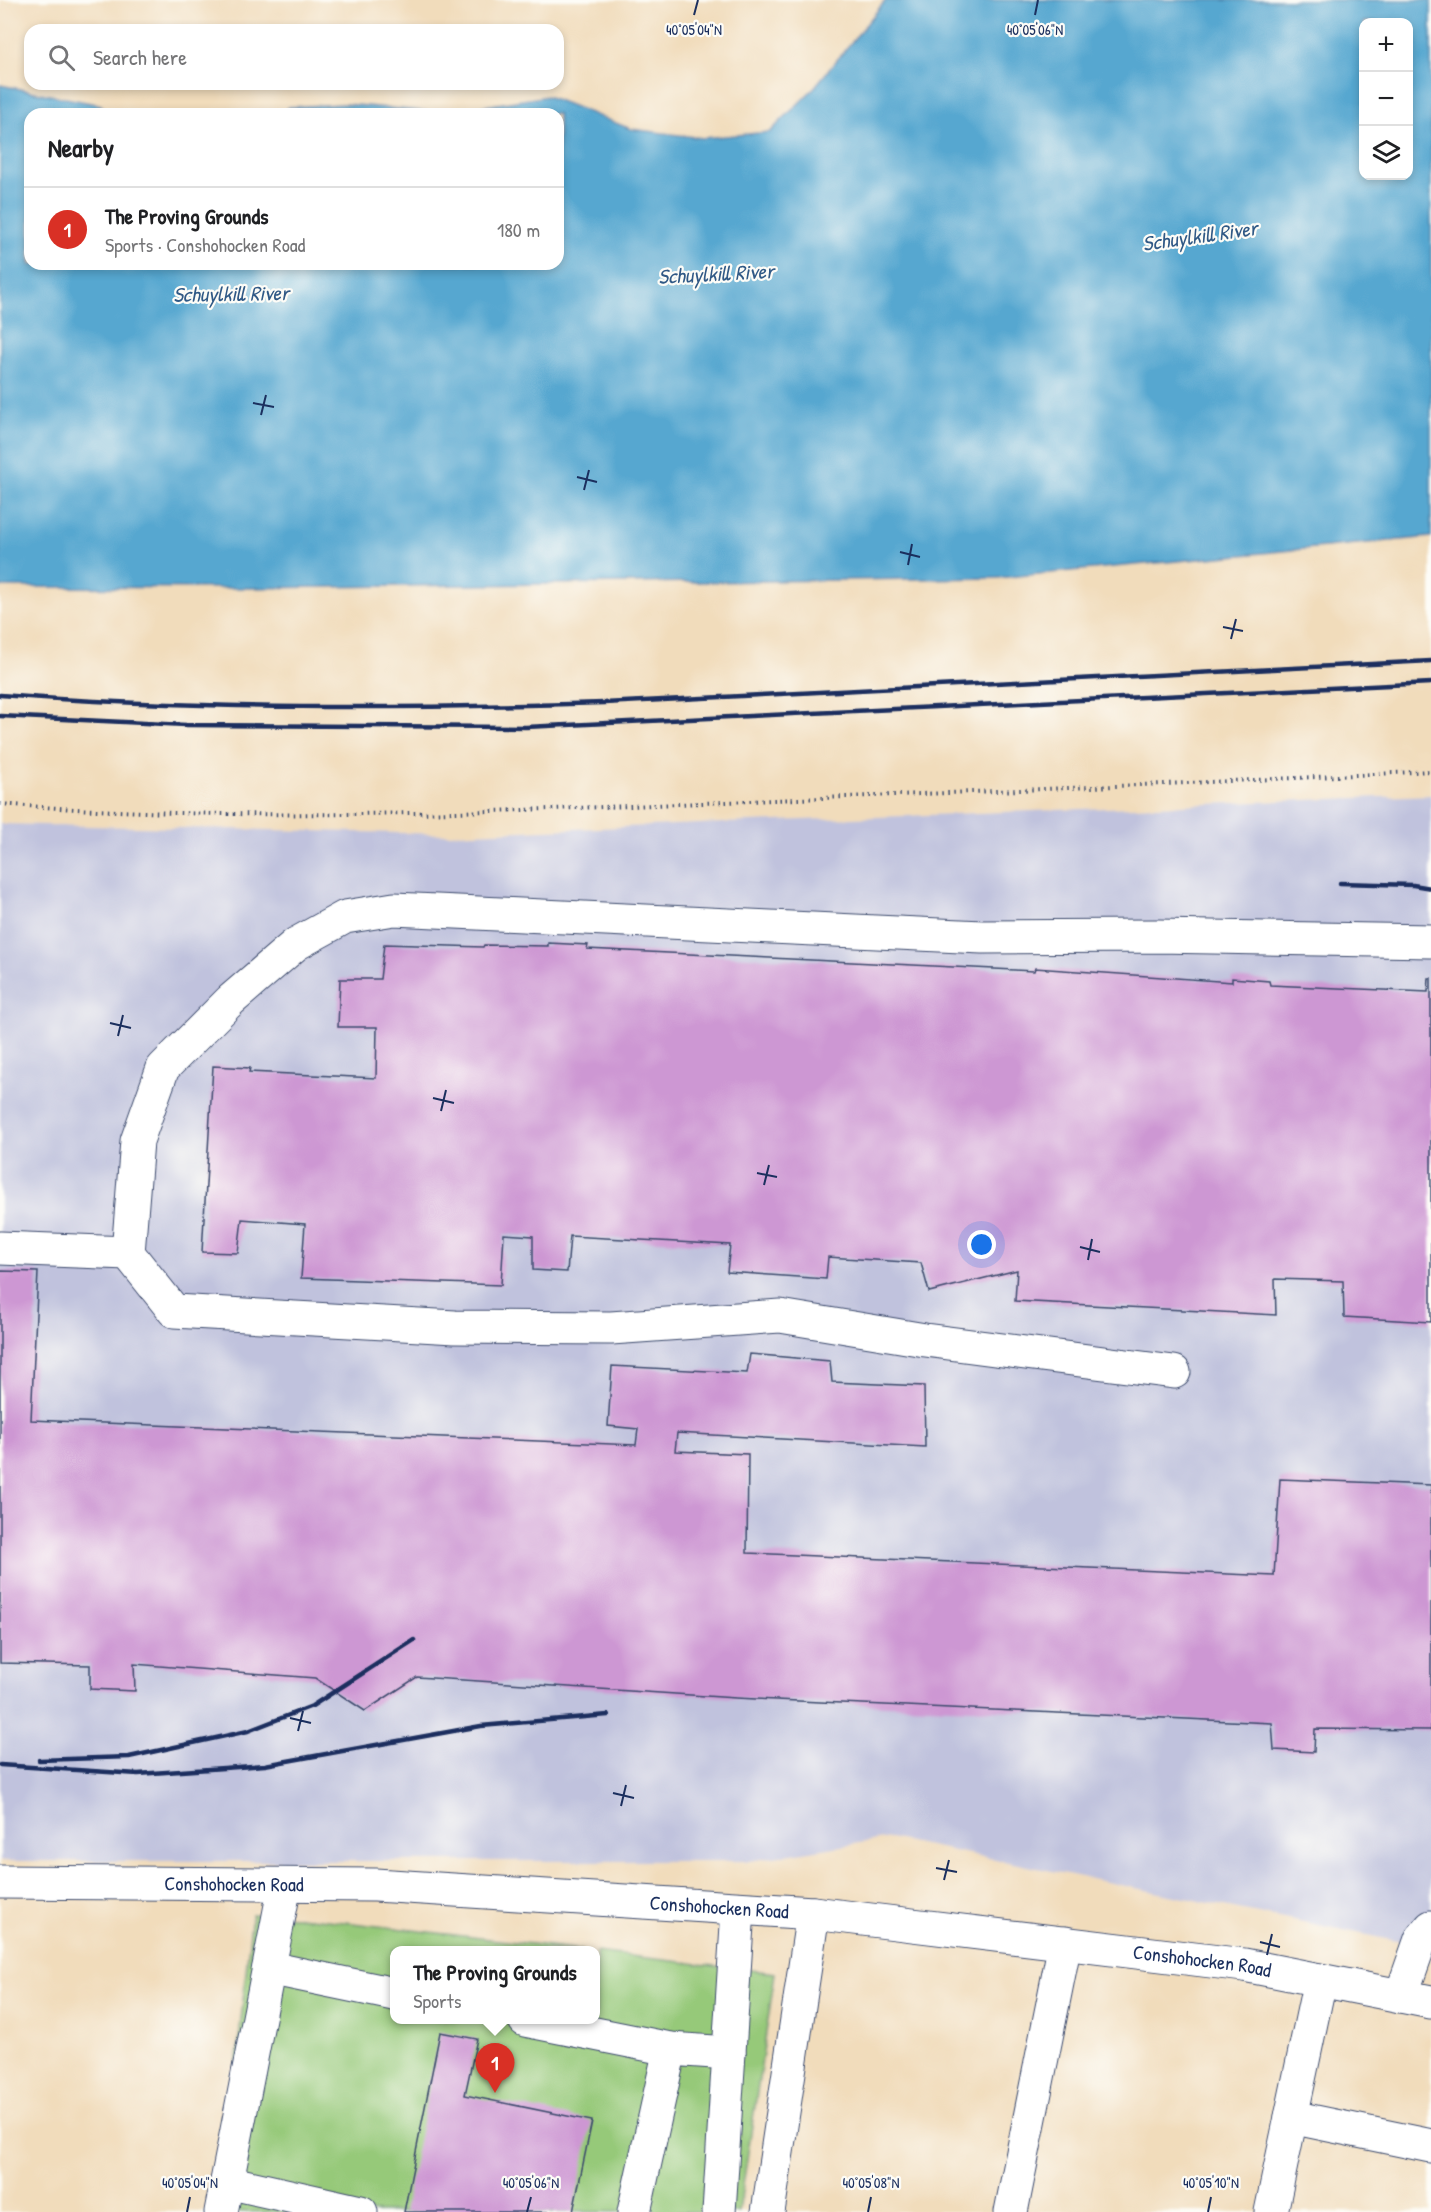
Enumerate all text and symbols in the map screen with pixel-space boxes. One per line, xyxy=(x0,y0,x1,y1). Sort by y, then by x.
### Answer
map controls xyxy=(1359,18,1413,180)
button: + xyxy=(1359,18,1413,72)
text: 40°05'04"N xyxy=(666,19,722,40)
text: 40°05'06"N xyxy=(1007,19,1063,40)
search box xyxy=(24,24,564,90)
icon: search xyxy=(45,41,78,74)
text: Search here xyxy=(93,42,187,72)
button: − xyxy=(1359,72,1413,126)
button: layers xyxy=(1359,126,1413,180)
text: Nearby xyxy=(48,130,114,165)
text: The Proving Grounds xyxy=(105,201,268,231)
water label: Schuylkill River xyxy=(1141,213,1262,258)
text: 1 xyxy=(64,216,71,243)
text: 180 m xyxy=(497,216,540,243)
text: Sports · Conshohocken Road xyxy=(105,231,305,258)
water label: Schuylkill River xyxy=(657,256,777,291)
water label: Schuylkill River xyxy=(173,278,292,309)
your location xyxy=(967,1230,996,1259)
street label: Conshohocken Road xyxy=(164,1869,304,1897)
street label: Conshohocken Road xyxy=(649,1889,790,1924)
street label: Conshohocken Road xyxy=(1132,1938,1274,1983)
popup xyxy=(390,1946,600,2024)
text: The Proving Grounds xyxy=(413,1957,577,1987)
text: Sports xyxy=(413,1987,461,2014)
pin: 1 xyxy=(476,2044,514,2093)
text: 40°05'04"N xyxy=(162,2172,218,2193)
text: 40°05'06"N xyxy=(503,2172,559,2193)
text: 40°05'08"N xyxy=(842,2172,900,2193)
text: 40°05'10"N xyxy=(1183,2172,1239,2193)

